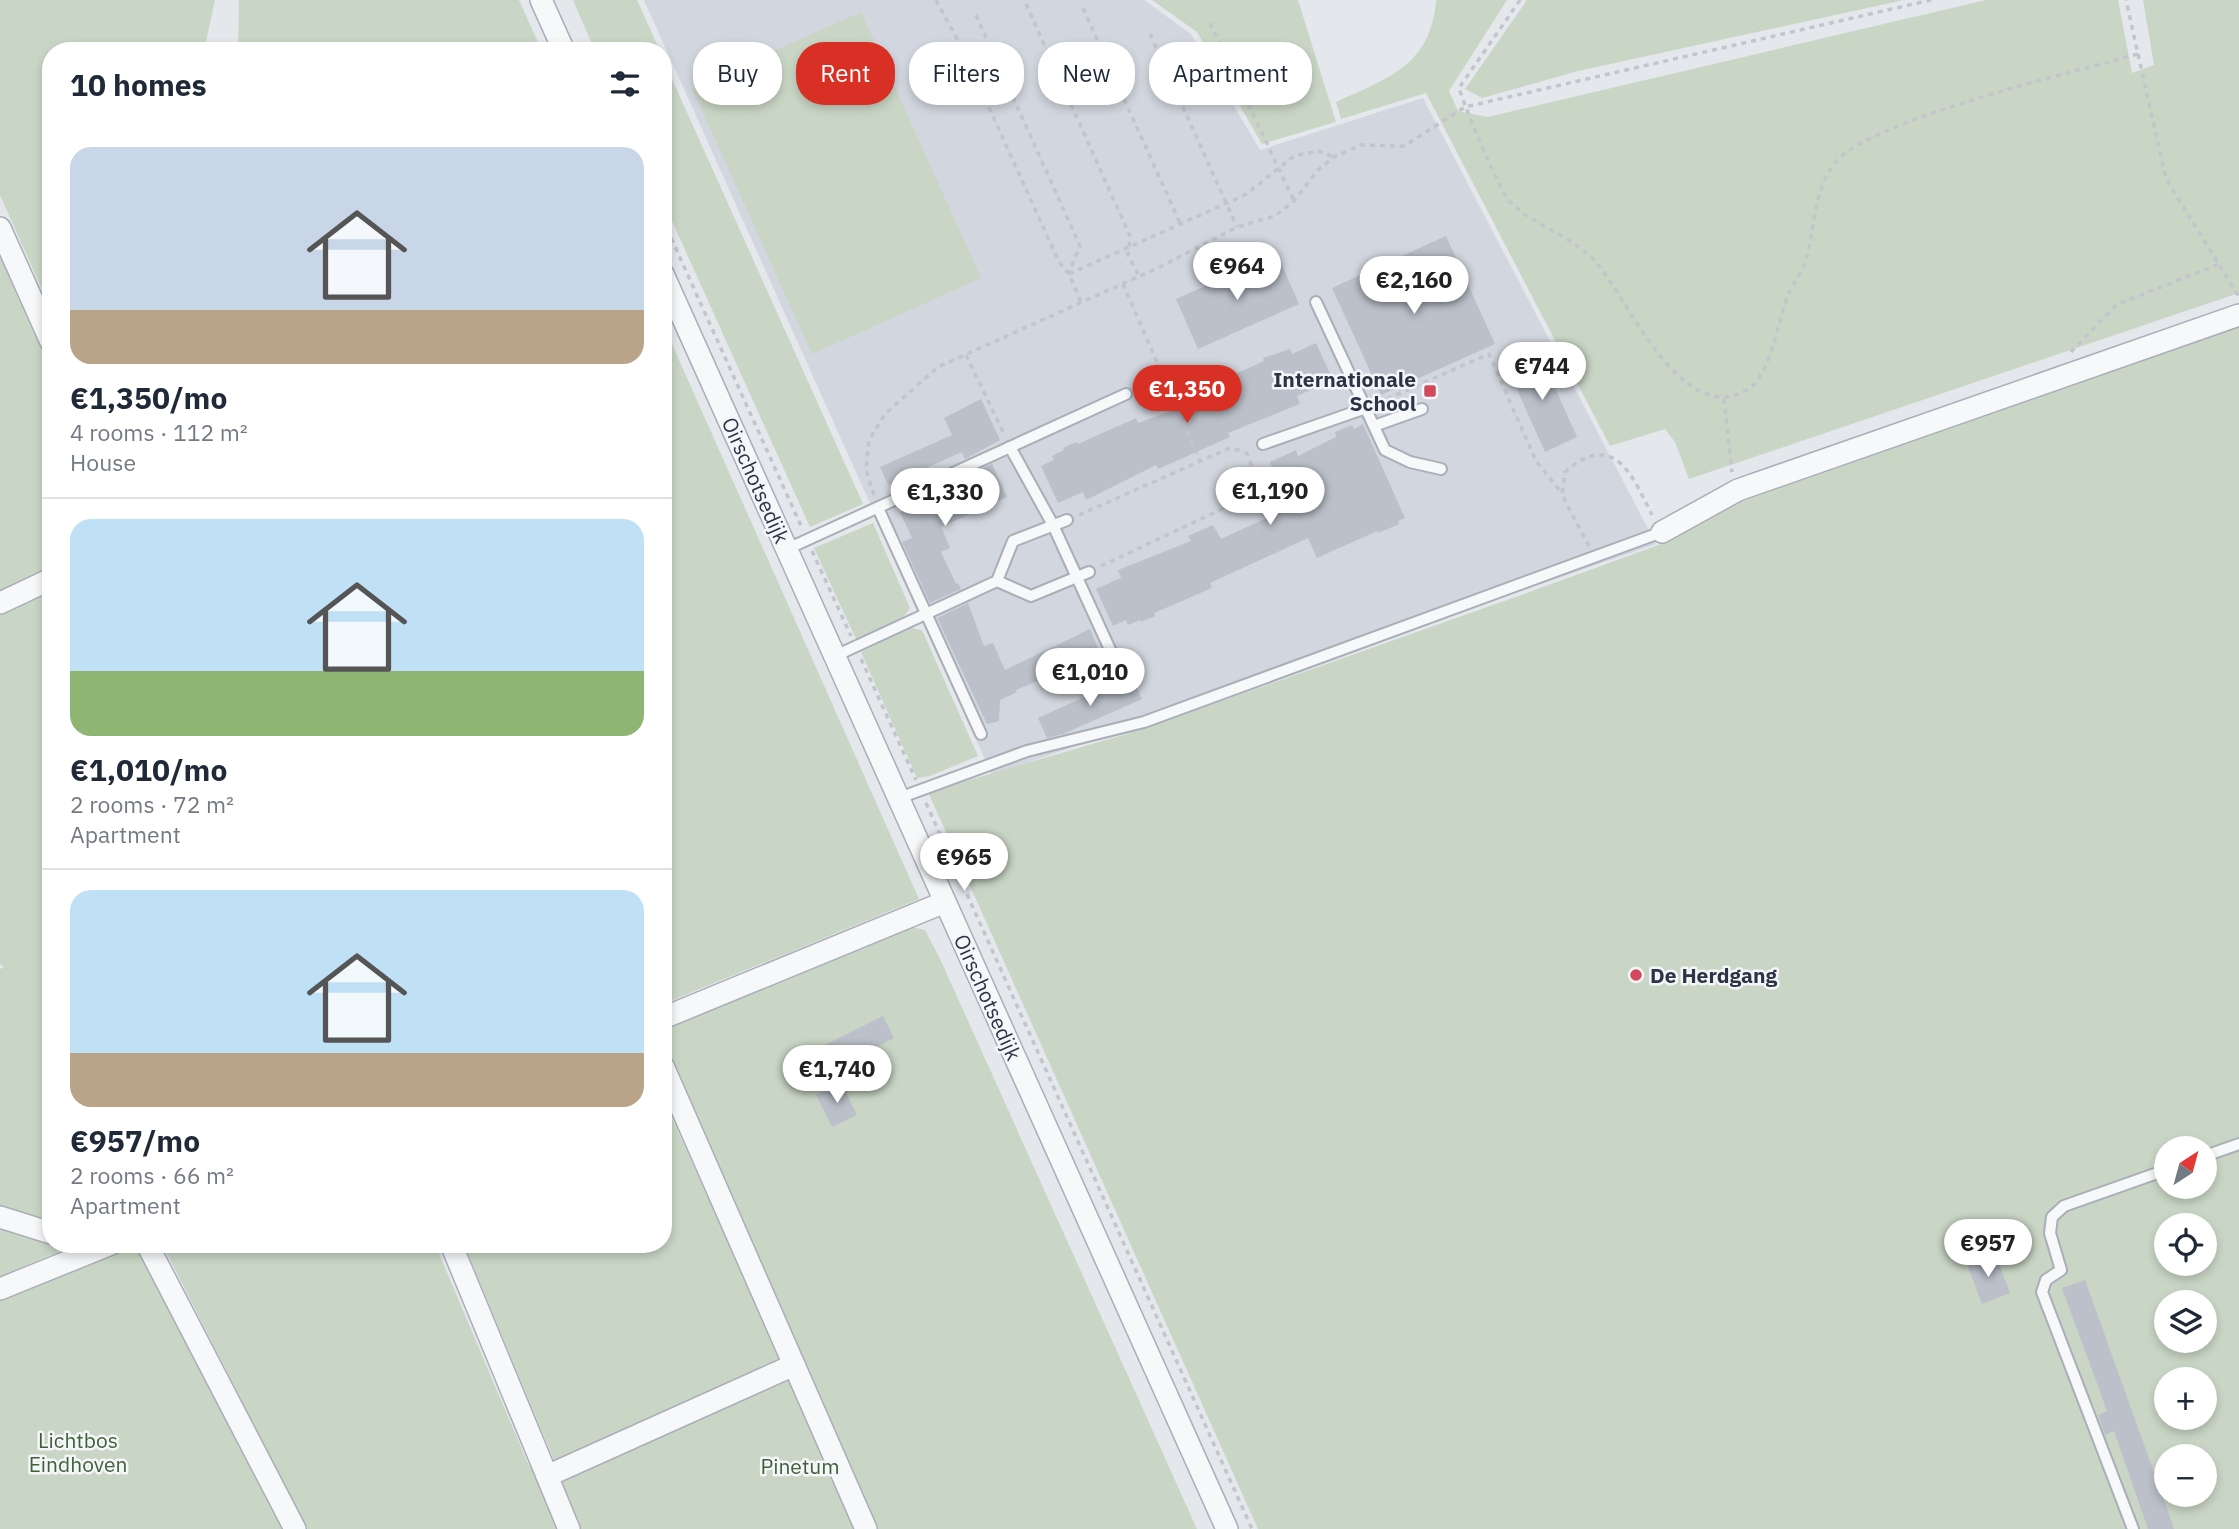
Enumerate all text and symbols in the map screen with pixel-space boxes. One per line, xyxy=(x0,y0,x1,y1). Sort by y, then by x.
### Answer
chip: Buy xyxy=(693,42,782,105)
chip: Rent xyxy=(796,42,895,105)
chip: Filters xyxy=(909,42,1024,105)
chip: New xyxy=(1038,42,1135,105)
chip: Apartment xyxy=(1149,42,1312,105)
text: 10 homes xyxy=(70,65,207,104)
icon: filters xyxy=(606,65,644,103)
icon: home xyxy=(294,192,420,318)
pin: €964 xyxy=(1196,243,1278,302)
text: €964 xyxy=(1209,250,1265,280)
pin: €2,160 xyxy=(1357,256,1471,316)
text: €2,160 xyxy=(1376,264,1452,294)
pin: €744 xyxy=(1501,342,1583,402)
text: €744 xyxy=(1514,350,1570,380)
place label: Internationale School xyxy=(1273,365,1416,417)
pin: €1,350 xyxy=(1130,366,1244,425)
text: €1,350 xyxy=(1149,373,1225,403)
text: €1,350/mo xyxy=(70,378,227,417)
marker: Internationale School xyxy=(1422,383,1438,399)
street label: Oirschotsedijk xyxy=(716,413,796,547)
text: 4 rooms · 112 m² xyxy=(70,417,248,447)
text: House xyxy=(70,447,136,477)
pin: €1,330 xyxy=(888,468,1002,528)
pin: €1,190 xyxy=(1213,468,1327,527)
text: €1,190 xyxy=(1232,475,1308,505)
text: €1,330 xyxy=(907,476,983,506)
icon: home xyxy=(294,564,420,690)
pin: €1,010 xyxy=(1033,648,1147,708)
text: €1,010 xyxy=(1052,656,1128,686)
text: €1,010/mo xyxy=(70,750,227,789)
text: 2 rooms · 72 m² xyxy=(70,789,234,819)
text: Apartment xyxy=(70,819,181,849)
pin: €965 xyxy=(923,834,1005,893)
text: €965 xyxy=(936,841,992,871)
street label: Oirschotsedijk xyxy=(948,930,1028,1064)
icon: home xyxy=(294,935,420,1061)
place label: De Herdgang xyxy=(1650,961,1778,989)
marker: De Herdgang xyxy=(1628,967,1644,983)
pin: €1,740 xyxy=(780,1046,894,1105)
text: €1,740 xyxy=(799,1053,875,1083)
text: €957/mo xyxy=(70,1121,200,1160)
north arrow xyxy=(2154,1136,2217,1199)
map controls xyxy=(2154,1136,2217,1507)
text: 2 rooms · 66 m² xyxy=(70,1160,234,1190)
text: Apartment xyxy=(70,1190,181,1220)
button: locate xyxy=(2154,1213,2217,1276)
pin: €957 xyxy=(1947,1220,2029,1279)
text: €957 xyxy=(1960,1227,2016,1257)
button: layers xyxy=(2154,1290,2217,1353)
button: + xyxy=(2154,1367,2217,1430)
park label: Lichtbos Eindhoven xyxy=(29,1426,127,1478)
button: − xyxy=(2154,1444,2217,1507)
park label: Pinetum xyxy=(760,1452,840,1480)

